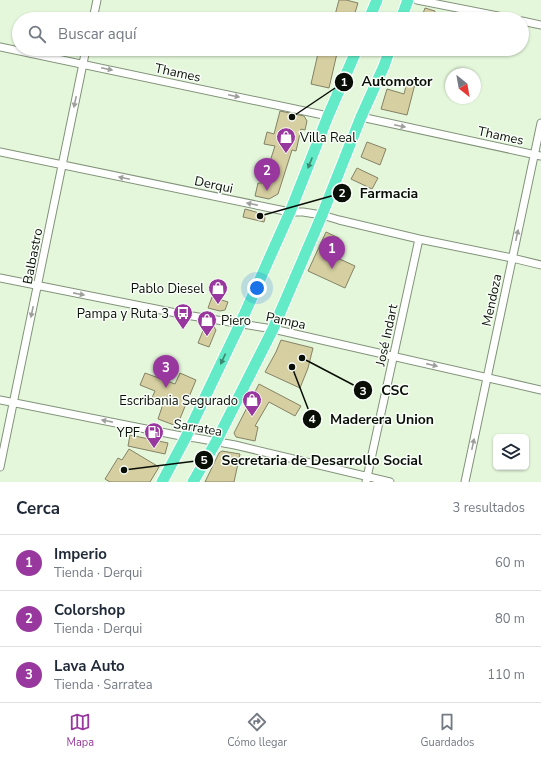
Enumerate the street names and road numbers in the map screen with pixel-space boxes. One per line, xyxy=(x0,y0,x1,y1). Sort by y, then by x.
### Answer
street label: Thames xyxy=(153,59,202,87)
street label: Thames xyxy=(476,122,525,150)
street label: Derqui xyxy=(193,172,235,198)
street label: Balbastro xyxy=(19,227,47,286)
street label: Mendoza xyxy=(478,272,506,328)
street label: José Indart xyxy=(371,302,402,369)
street label: Pampa xyxy=(264,308,307,334)
street label: Sarratea xyxy=(172,415,224,441)

